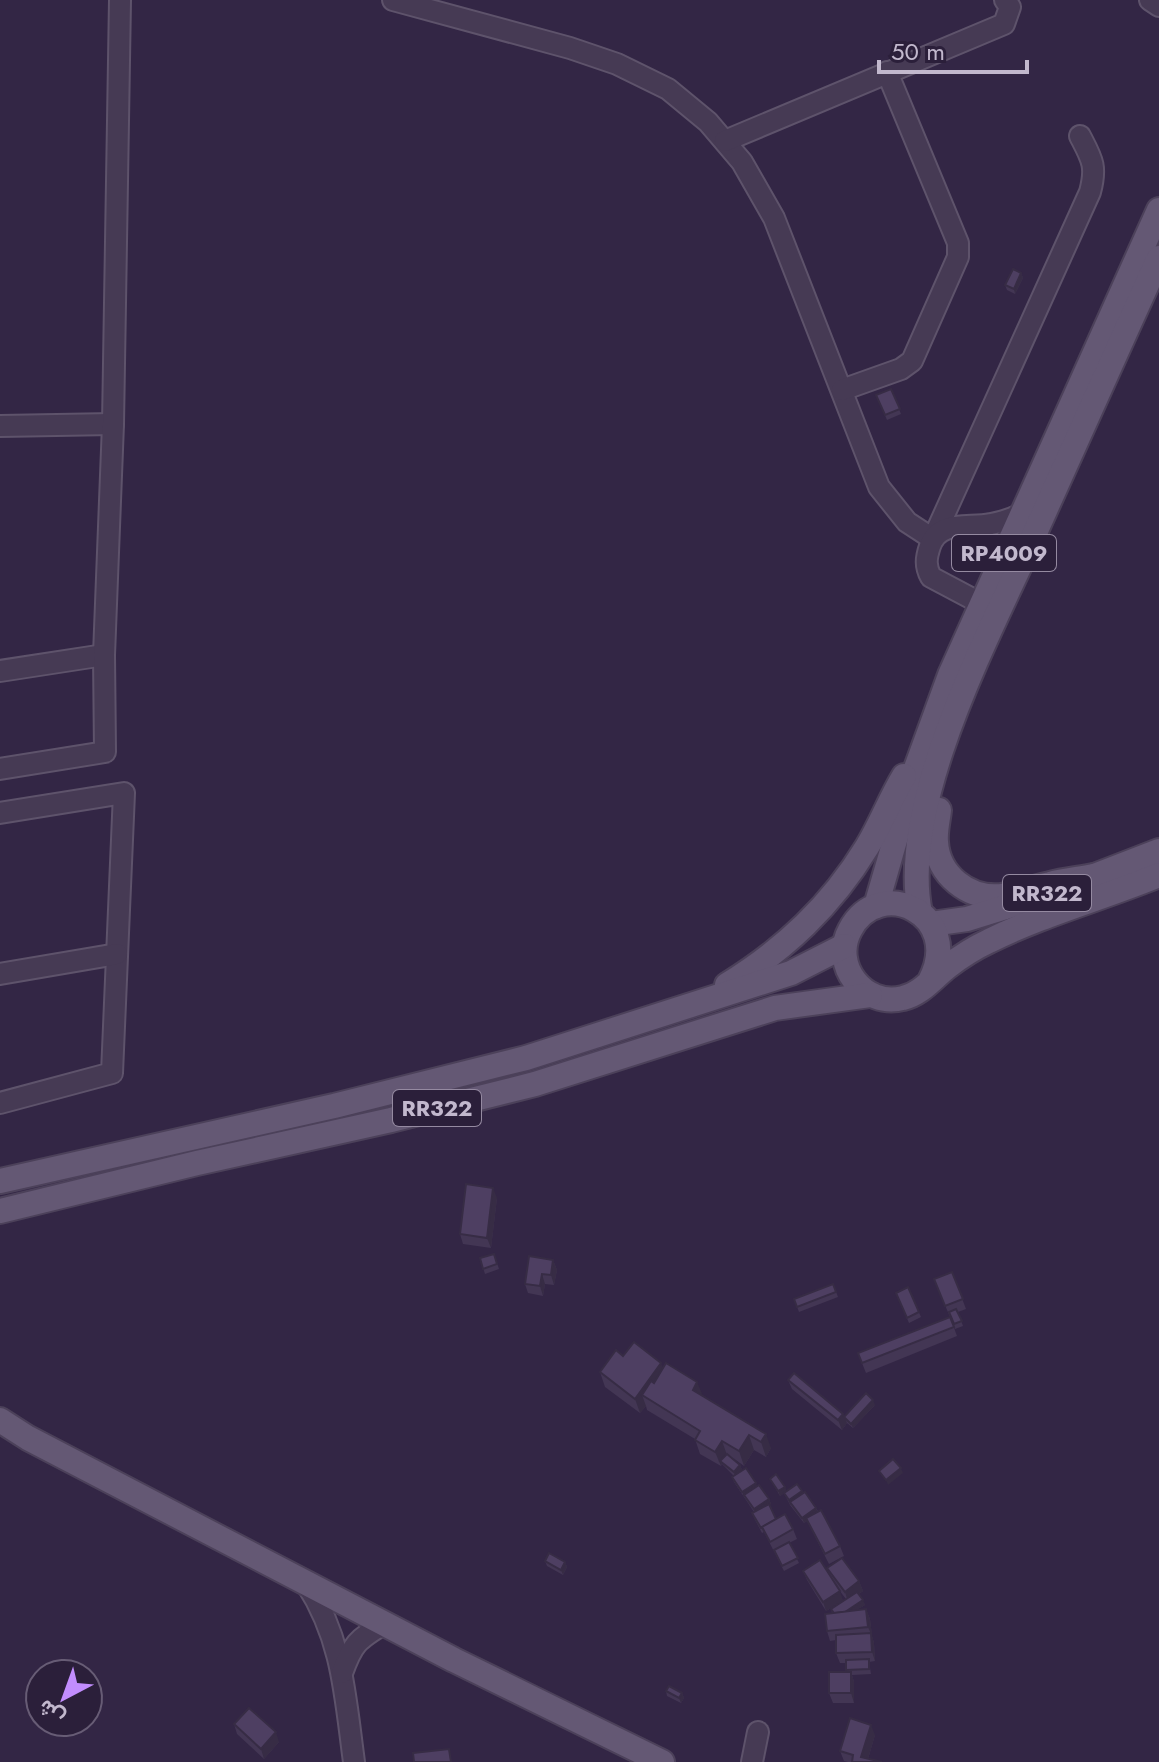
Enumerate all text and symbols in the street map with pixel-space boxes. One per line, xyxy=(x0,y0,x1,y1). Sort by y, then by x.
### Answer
scale bar xyxy=(879,24,1027,74)
text: 50 m xyxy=(891,34,945,69)
road number: RP4009 xyxy=(952,535,1056,571)
road number: RR322 xyxy=(1003,875,1091,911)
road number: RR322 xyxy=(393,1090,481,1126)
north arrow xyxy=(24,1658,104,1738)
text: ش xyxy=(30,1692,71,1734)

